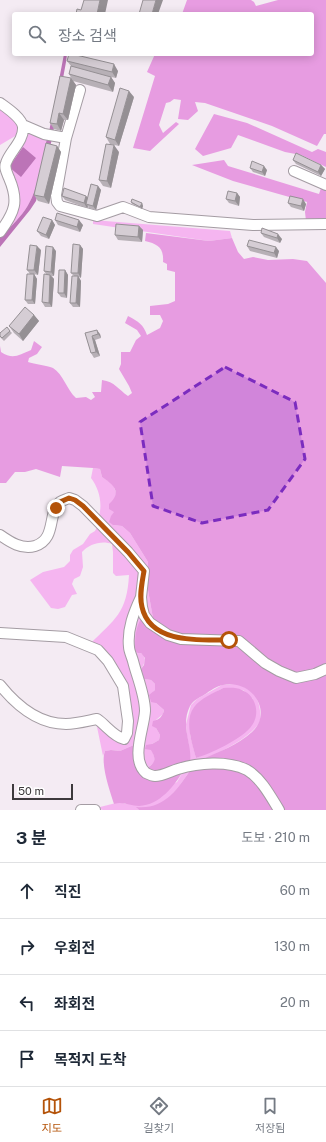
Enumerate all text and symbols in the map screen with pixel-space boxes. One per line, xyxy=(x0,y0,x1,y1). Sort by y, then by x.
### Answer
search box xyxy=(12,12,314,56)
icon: search xyxy=(26,23,48,45)
text: 장소 검색 xyxy=(58,27,117,44)
route end xyxy=(47,499,65,517)
route start xyxy=(220,631,238,649)
scale bar xyxy=(12,782,73,801)
text: 50 m xyxy=(18,785,44,797)
text: 3 분 xyxy=(16,828,47,848)
text: 도보 · 210 m xyxy=(241,830,310,845)
icon: ahead xyxy=(16,880,38,902)
text: 직진 xyxy=(54,883,82,900)
text: 60 m xyxy=(280,883,310,898)
icon: right xyxy=(16,936,38,958)
text: 우회전 xyxy=(54,939,95,956)
text: 130 m xyxy=(274,939,310,954)
icon: left xyxy=(16,992,38,1014)
text: 좌회전 xyxy=(54,995,95,1012)
text: 20 m xyxy=(280,995,310,1010)
icon: arrive xyxy=(16,1048,38,1070)
text: 목적지 도착 xyxy=(54,1051,126,1068)
tab: 지도 xyxy=(41,1095,63,1135)
tab: 길찾기 xyxy=(144,1095,174,1135)
tab: 저장됨 xyxy=(255,1095,285,1135)

